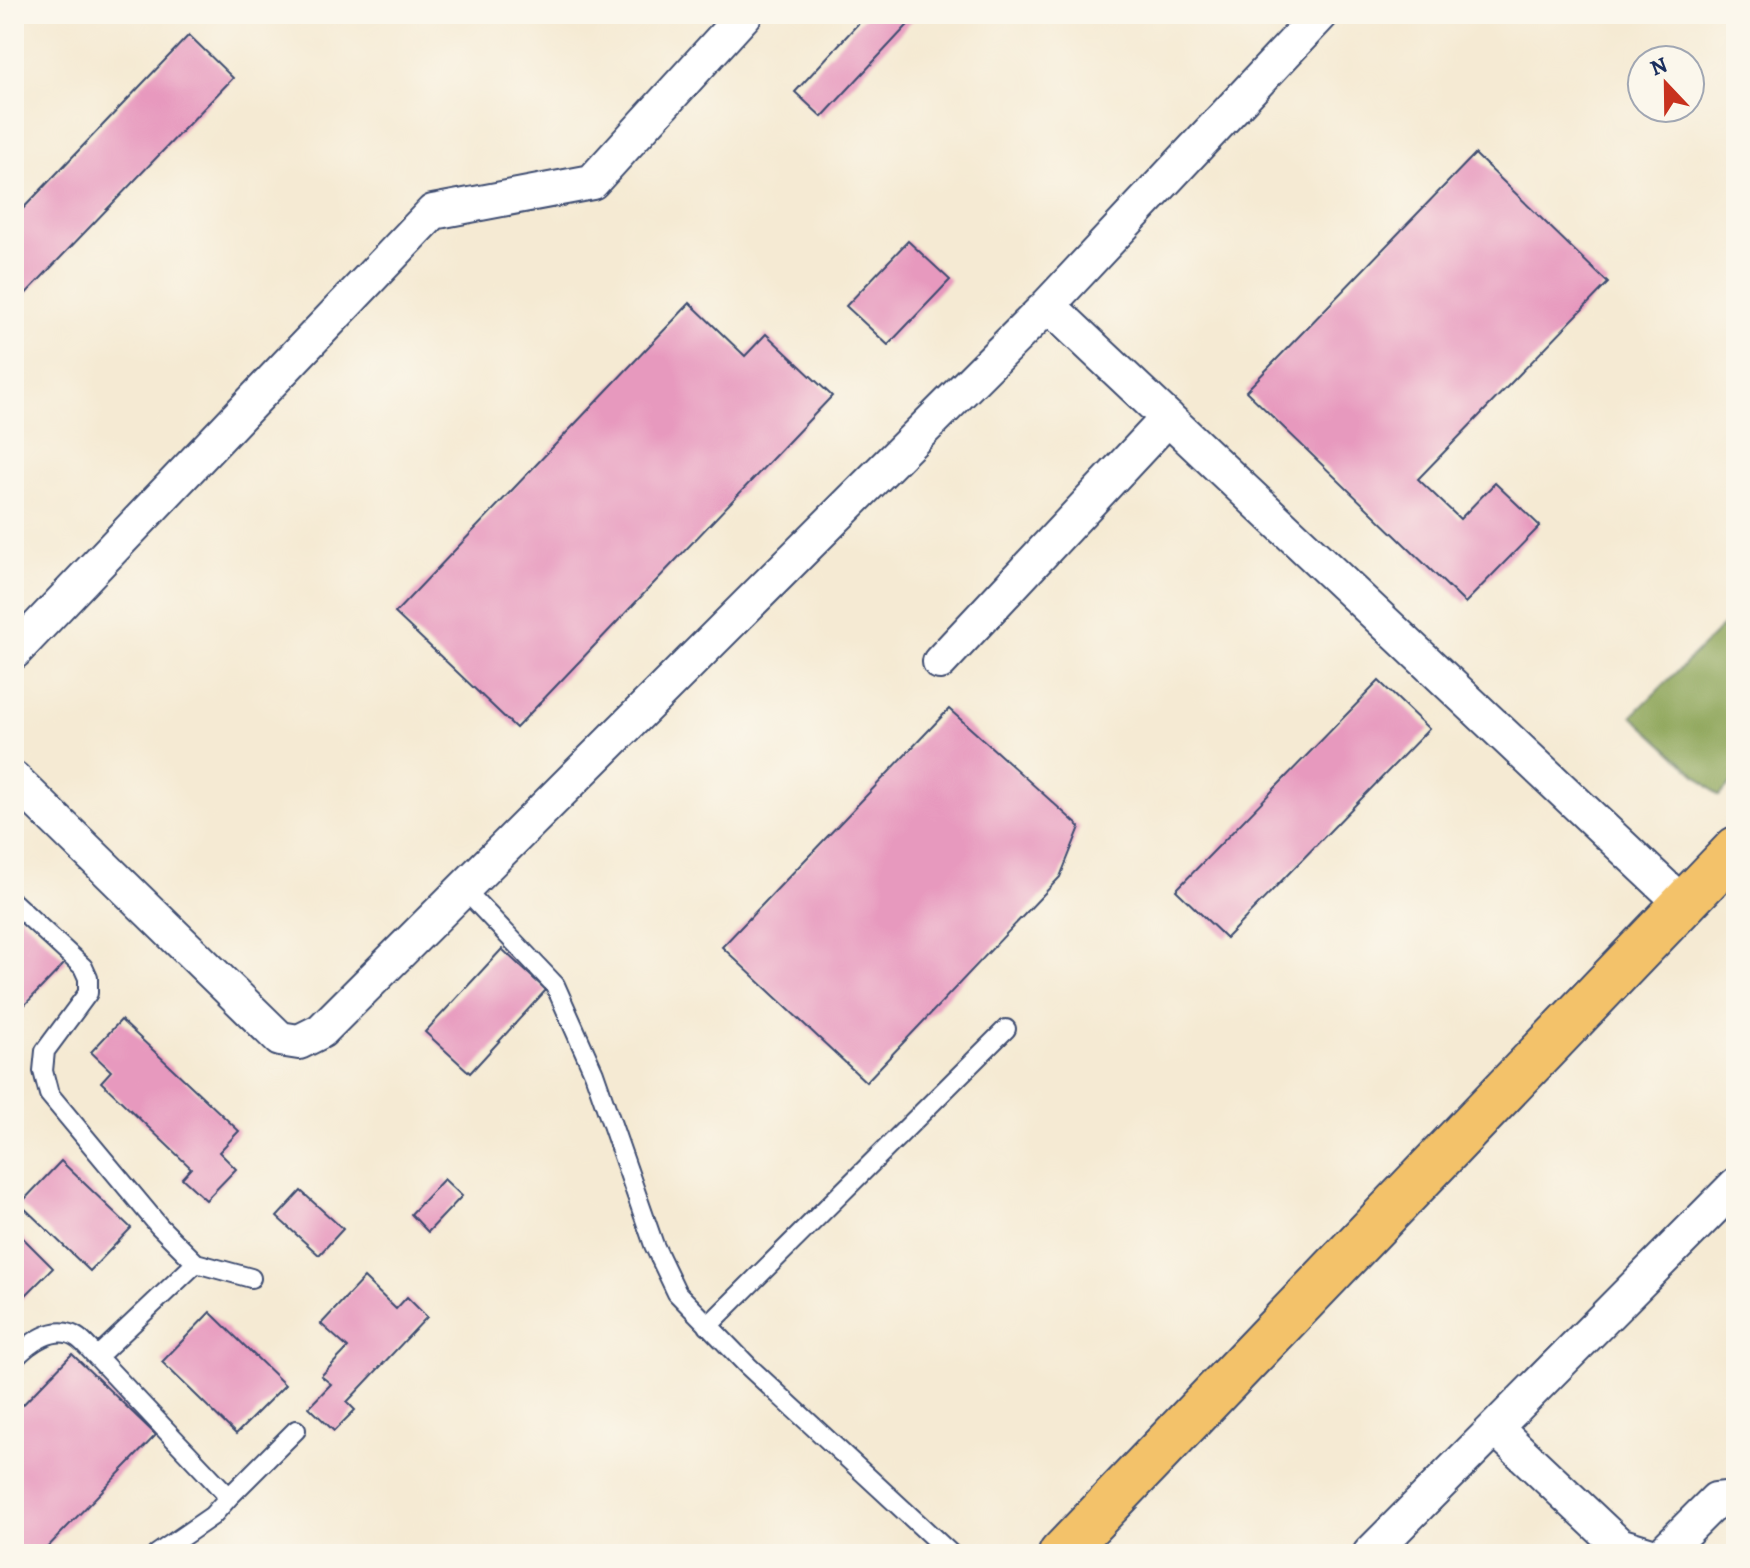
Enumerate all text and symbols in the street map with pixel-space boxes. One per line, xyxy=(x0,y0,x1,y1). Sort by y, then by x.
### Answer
north arrow xyxy=(1626,44,1706,124)
text: N xyxy=(1646,49,1672,83)

